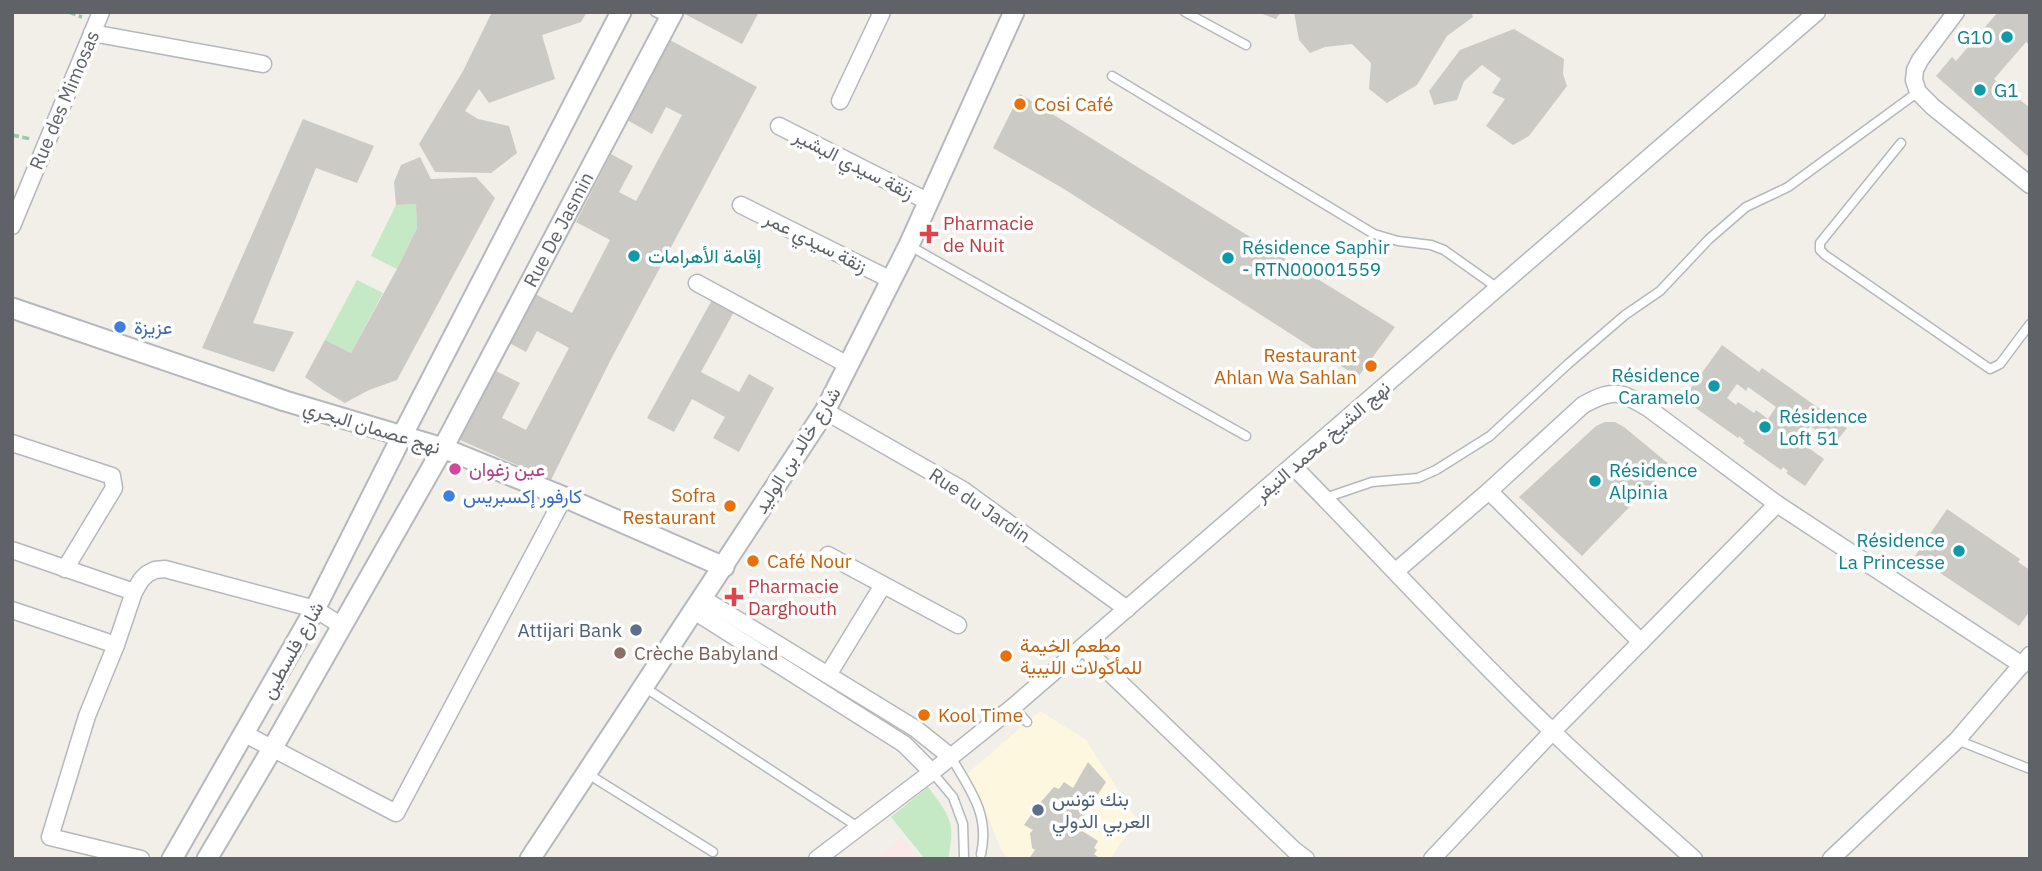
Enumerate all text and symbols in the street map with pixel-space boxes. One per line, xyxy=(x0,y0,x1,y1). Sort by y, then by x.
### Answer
place label: G10 xyxy=(1957,25,1993,49)
street label: Rue des Mimosas xyxy=(24,27,104,173)
marker: G10 xyxy=(1999,29,2015,45)
place label: G1 xyxy=(1994,78,2019,102)
marker: G1 xyxy=(1972,82,1988,98)
place label: Cosi Café xyxy=(1034,92,1113,116)
marker: Cosi Café xyxy=(1012,96,1028,112)
street label: زنقة سيدي البشير xyxy=(787,123,918,208)
street label: Rue De Jasmin xyxy=(518,168,598,291)
street label: زنقة سيدي عمر xyxy=(758,205,872,282)
place label: Pharmacie de Nuit xyxy=(943,211,1034,257)
marker: Pharmacie de Nuit xyxy=(921,226,937,242)
place label: Résidence Saphir - RTN00001559 xyxy=(1242,235,1390,281)
place label: إقامة الأهرامات xyxy=(648,244,761,269)
marker: إقامة الأهرامات xyxy=(626,248,642,264)
marker: Résidence Saphir - RTN00001559 xyxy=(1220,250,1236,266)
place label: عزيزة xyxy=(134,315,173,339)
marker: عزيزة xyxy=(112,319,128,335)
place label: Restaurant Ahlan Wa Sahlan xyxy=(1214,343,1357,389)
marker: Restaurant Ahlan Wa Sahlan xyxy=(1363,358,1379,374)
place label: Résidence Caramelo xyxy=(1612,363,1700,409)
street label: نهج الشيخ محمد النيفر xyxy=(1248,375,1396,509)
marker: Résidence Caramelo xyxy=(1706,378,1722,394)
street label: شارع خالد بن الوليد xyxy=(748,382,846,518)
street label: نهج عصمان البحري xyxy=(299,395,443,463)
place label: Résidence Loft 51 xyxy=(1779,404,1867,450)
marker: Résidence Loft 51 xyxy=(1757,419,1773,435)
place label: عين زغوان xyxy=(469,457,545,481)
place label: Résidence Alpinia xyxy=(1609,458,1697,504)
marker: عين زغوان xyxy=(447,461,463,477)
street label: Rue du Jardin xyxy=(925,462,1035,548)
marker: Résidence Alpinia xyxy=(1587,473,1603,489)
place label: Sofra Restaurant xyxy=(622,483,716,529)
place label: كارفور إكسبريس xyxy=(463,484,582,509)
marker: كارفور إكسبريس xyxy=(441,488,457,504)
marker: Sofra Restaurant xyxy=(722,498,738,514)
place label: Résidence La Princesse xyxy=(1838,528,1945,574)
marker: Résidence La Princesse xyxy=(1951,543,1967,559)
place label: Café Nour xyxy=(767,549,852,573)
marker: Café Nour xyxy=(745,553,761,569)
place label: Pharmacie Darghouth xyxy=(748,574,839,620)
marker: Pharmacie Darghouth xyxy=(726,589,742,605)
street label: شارع فلسطين xyxy=(255,597,329,703)
place label: Attijari Bank xyxy=(518,618,622,642)
marker: Attijari Bank xyxy=(628,622,644,638)
place label: مطعم الخيمة للمأكولات الليبية xyxy=(1020,633,1142,679)
place label: Crèche Babyland xyxy=(634,641,778,665)
marker: Crèche Babyland xyxy=(612,645,628,661)
marker: مطعم الخيمة للمأكولات الليبية xyxy=(998,648,1014,664)
place label: Kool Time xyxy=(938,703,1023,727)
marker: Kool Time xyxy=(916,707,932,723)
place label: بنك تونس العربي الدولي xyxy=(1052,787,1150,837)
marker: بنك تونس العربي الدولي xyxy=(1030,802,1046,818)

